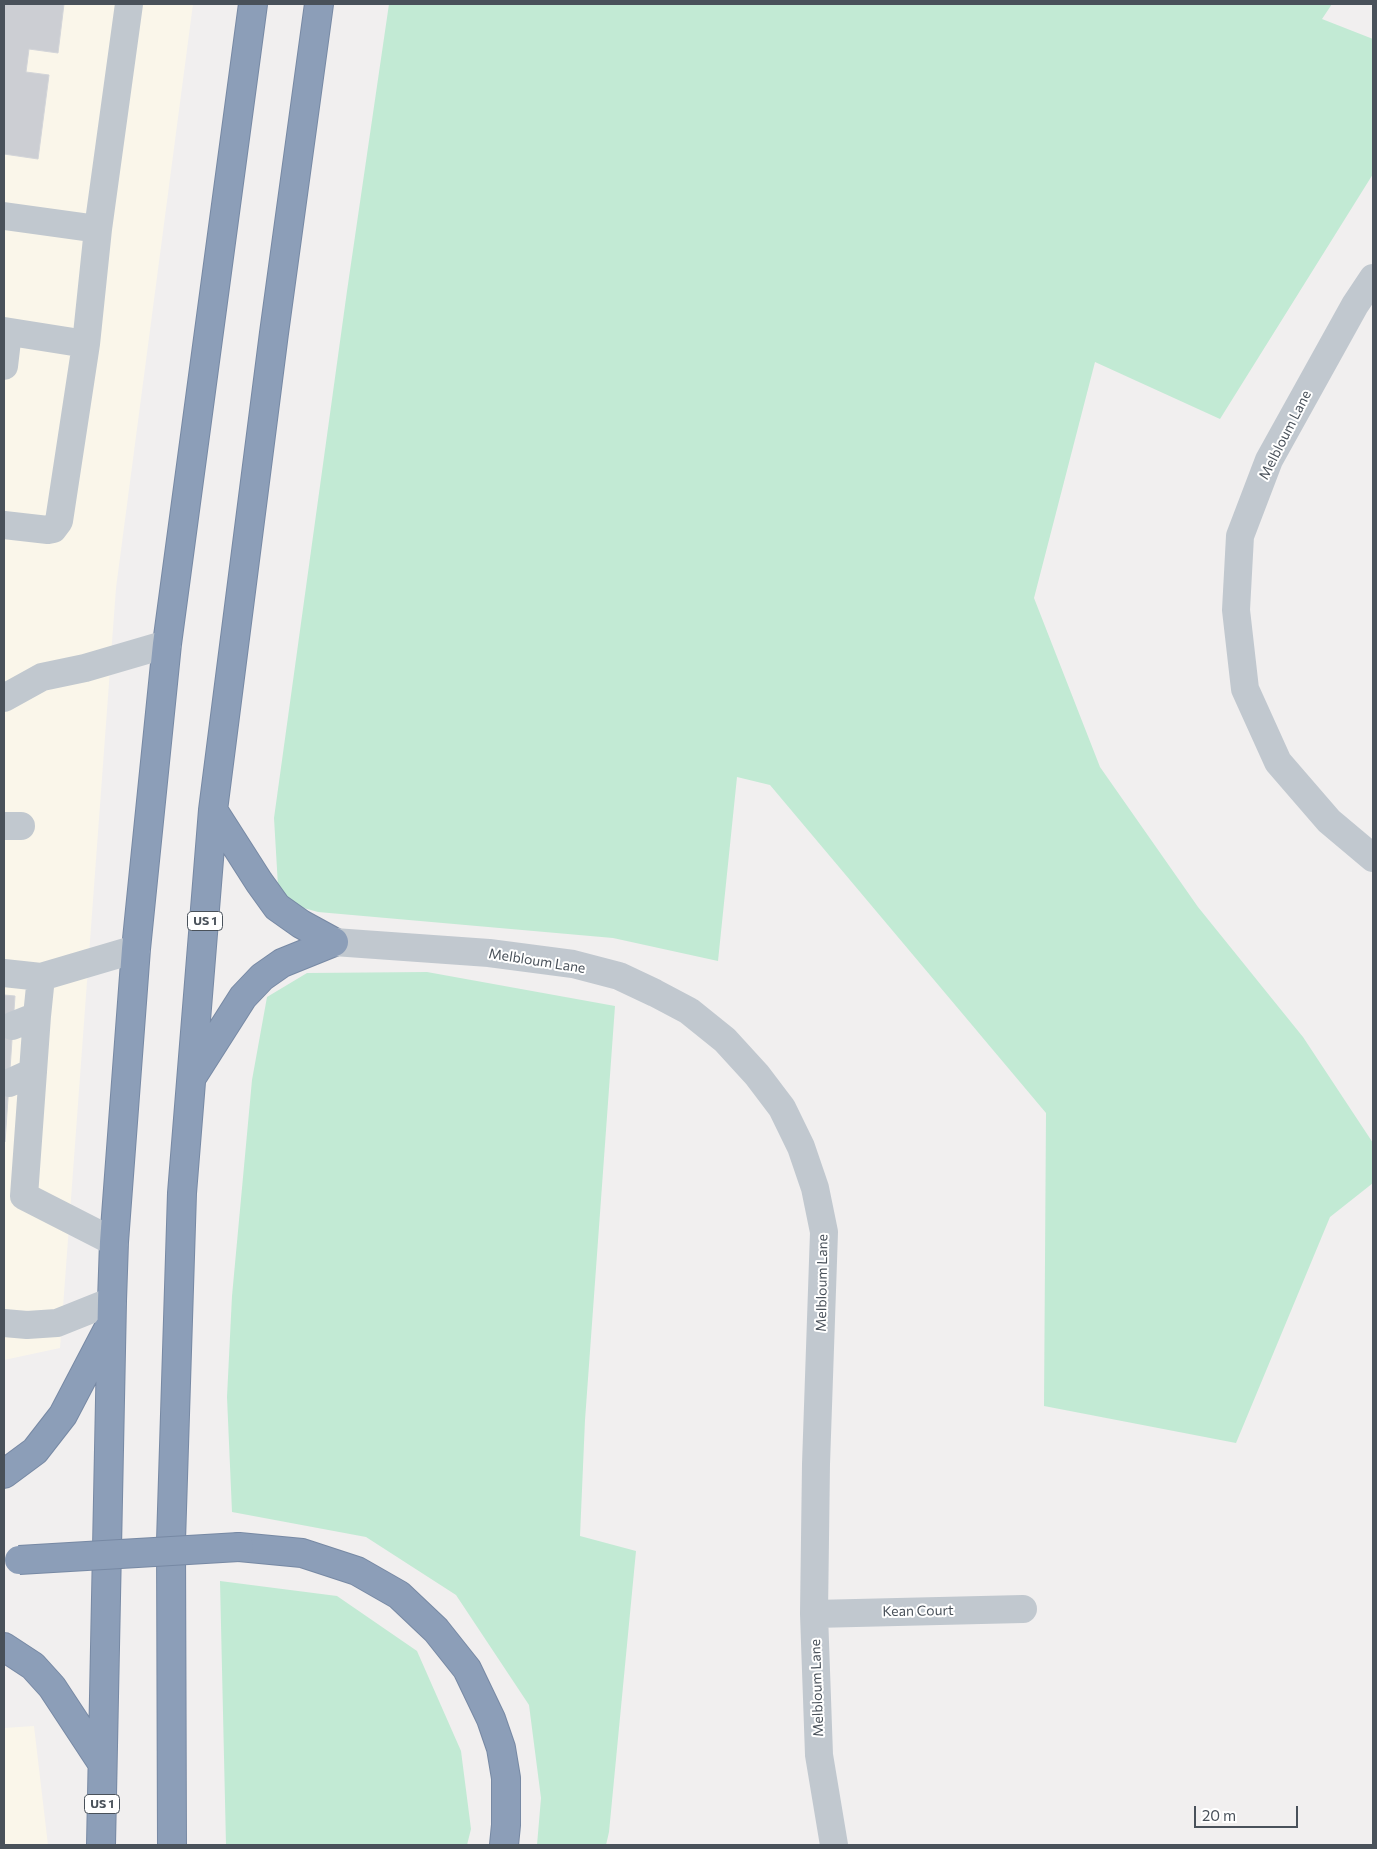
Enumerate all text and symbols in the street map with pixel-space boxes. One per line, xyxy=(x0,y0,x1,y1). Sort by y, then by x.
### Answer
street label: Melbloum Lane xyxy=(1255,388,1315,482)
road number: US 1 xyxy=(188,911,222,930)
street label: Melbloum Lane xyxy=(487,945,587,977)
street label: Melbloum Lane xyxy=(813,1234,831,1332)
street label: Kean Court xyxy=(882,1602,954,1620)
street label: Melbloum Lane xyxy=(807,1639,827,1737)
road number: US 1 xyxy=(84,1795,120,1814)
scale bar xyxy=(1197,1796,1301,1828)
text: 20 m xyxy=(1202,1806,1236,1824)

